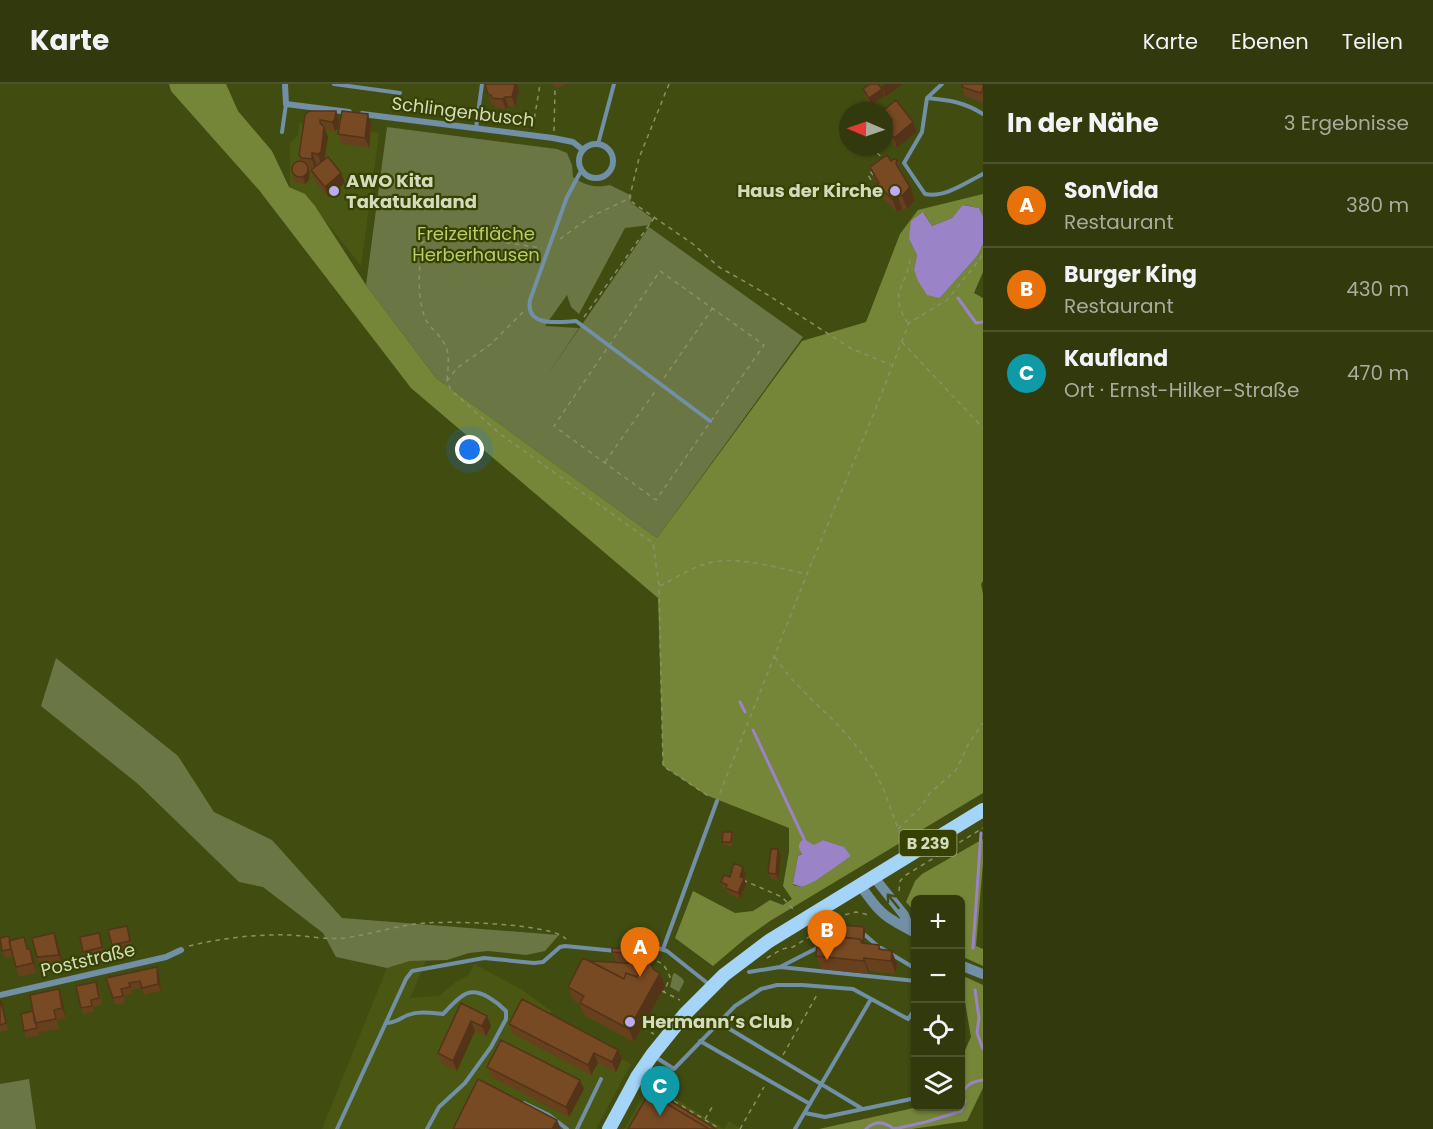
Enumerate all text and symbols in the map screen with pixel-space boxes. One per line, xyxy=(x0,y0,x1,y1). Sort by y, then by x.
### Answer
text: Karte xyxy=(30,21,109,60)
text: Karte xyxy=(1143,27,1198,56)
text: Ebenen xyxy=(1231,27,1309,56)
text: Teilen xyxy=(1342,27,1403,56)
street label: Schlingenbusch xyxy=(390,90,536,133)
north arrow xyxy=(839,102,893,156)
text: In der Nähe xyxy=(1007,105,1159,141)
text: 3 Ergebnisse xyxy=(1284,109,1409,137)
place label: AWO Kita Takatukaland xyxy=(346,168,477,214)
text: SonVida xyxy=(1064,175,1159,206)
place label: Haus der Kirche xyxy=(737,178,883,203)
marker: AWO Kita Takatukaland xyxy=(327,184,341,198)
marker: Haus der Kirche xyxy=(888,184,902,198)
text: A xyxy=(1019,191,1034,219)
text: 380 m xyxy=(1346,191,1409,219)
text: Restaurant xyxy=(1064,208,1174,236)
park label: Freizeitfläche Herberhausen xyxy=(412,221,540,267)
text: Burger King xyxy=(1064,259,1197,290)
text: B xyxy=(1020,275,1033,303)
text: 430 m xyxy=(1346,275,1409,303)
text: Restaurant xyxy=(1064,292,1174,320)
text: Kaufland xyxy=(1064,343,1168,374)
text: C xyxy=(1019,359,1034,387)
text: 470 m xyxy=(1347,359,1409,387)
text: Ort · Ernst-Hilker-Straße xyxy=(1064,376,1300,404)
your location xyxy=(455,435,484,464)
road number: B 239 xyxy=(900,830,956,856)
one-way arrow xyxy=(886,893,899,909)
map controls xyxy=(911,895,965,1111)
button: + xyxy=(911,895,965,949)
pin: B xyxy=(808,910,846,960)
pin: A xyxy=(620,928,660,977)
street label: Poststraße xyxy=(38,937,138,983)
button: − xyxy=(911,949,965,1003)
button: locate xyxy=(911,1003,965,1057)
place label: Hermann’s Club xyxy=(642,1009,792,1034)
marker: Hermann’s Club xyxy=(623,1015,637,1029)
button: layers xyxy=(911,1057,965,1111)
pin: C xyxy=(640,1066,680,1116)

